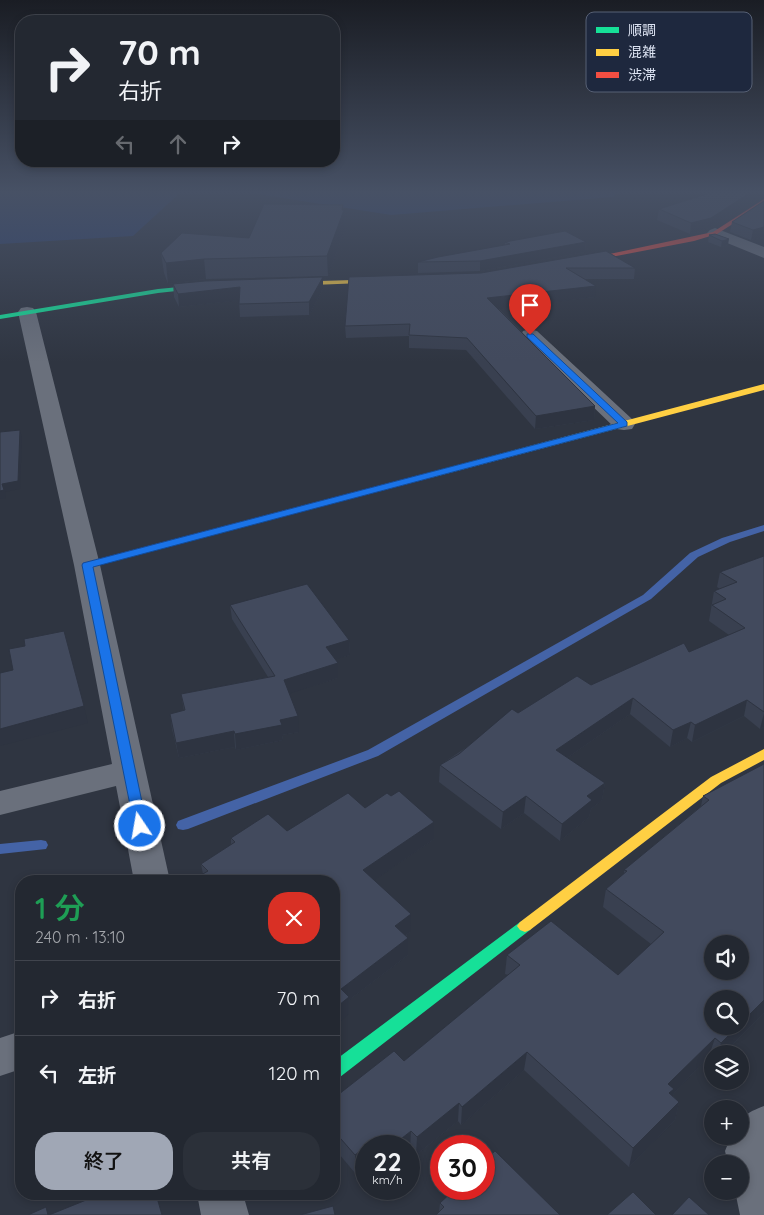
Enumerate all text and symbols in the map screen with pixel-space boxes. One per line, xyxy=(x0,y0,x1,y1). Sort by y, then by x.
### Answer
legend xyxy=(586,12,752,92)
text: 順調 xyxy=(628,21,656,39)
text: 70 m xyxy=(118,30,201,74)
icon: right xyxy=(35,35,100,100)
text: 混雑 xyxy=(628,43,656,61)
text: 渋滞 xyxy=(628,66,656,84)
text: 右折 xyxy=(118,77,162,105)
icon: left xyxy=(111,130,139,158)
icon: ahead xyxy=(164,130,192,158)
icon: right xyxy=(217,130,245,158)
pin xyxy=(509,284,551,335)
icon: arrive xyxy=(516,291,544,319)
position arrow xyxy=(113,799,165,851)
text: 1 分 xyxy=(35,889,85,927)
button: close xyxy=(268,892,320,944)
text: 240 m · 13:10 xyxy=(35,927,125,947)
map controls xyxy=(704,935,749,1200)
button: sound xyxy=(704,935,749,980)
icon: right xyxy=(35,984,63,1012)
text: 70 m xyxy=(276,986,320,1010)
text: 右折 xyxy=(78,988,116,1012)
button: search xyxy=(704,990,749,1035)
button: layers xyxy=(704,1045,749,1090)
icon: left xyxy=(35,1059,63,1087)
text: 120 m xyxy=(269,1061,320,1085)
text: 左折 xyxy=(78,1063,116,1087)
button: + xyxy=(704,1100,749,1145)
button: 終了 xyxy=(35,1132,173,1190)
button: 共有 xyxy=(183,1132,320,1190)
speed limit sign: 30 xyxy=(430,1135,495,1200)
text: 22 xyxy=(373,1146,402,1177)
button: − xyxy=(704,1155,749,1200)
text: km/h xyxy=(372,1172,403,1187)

